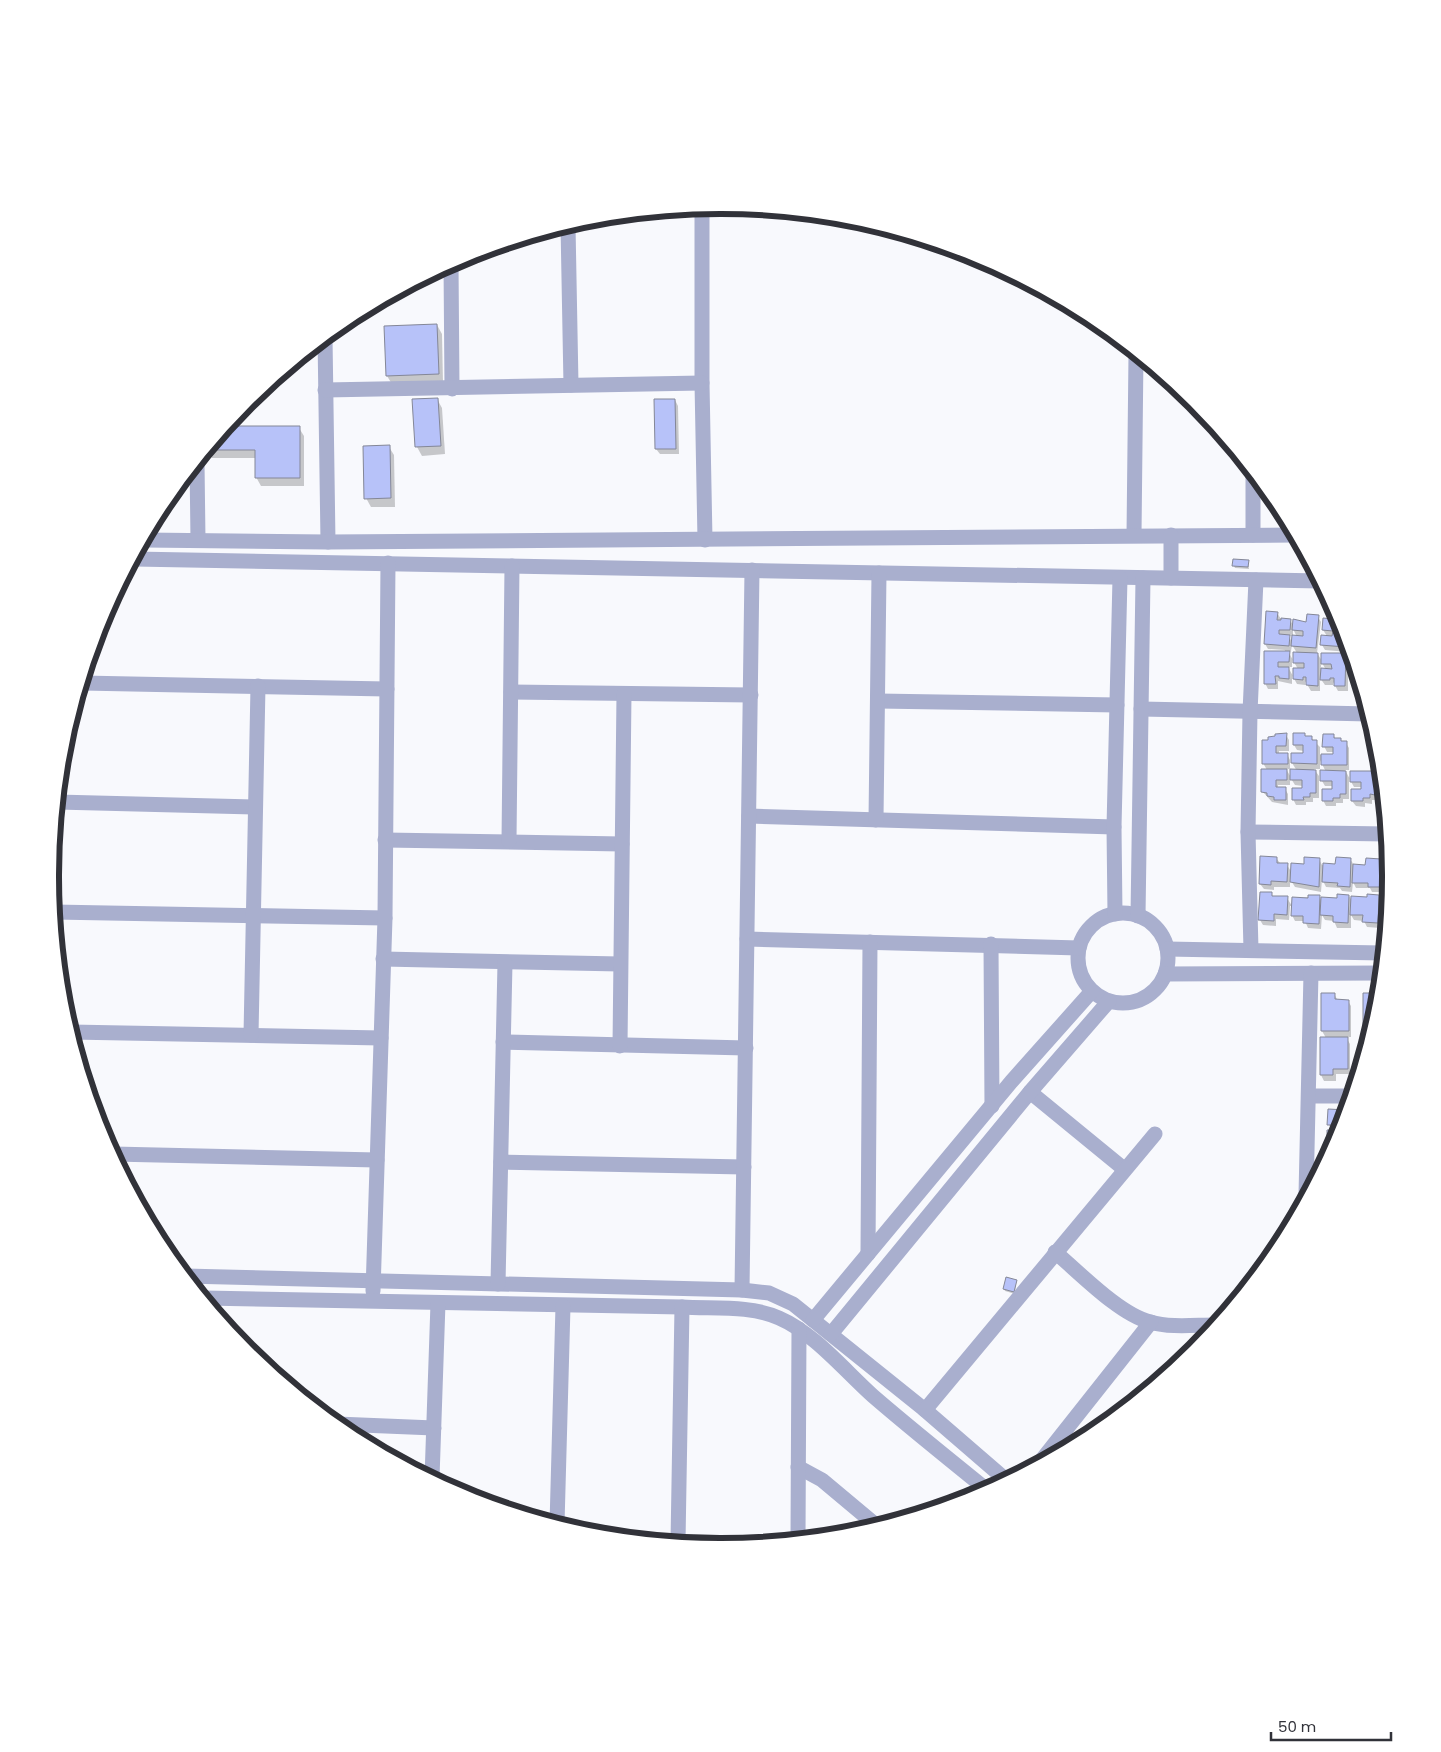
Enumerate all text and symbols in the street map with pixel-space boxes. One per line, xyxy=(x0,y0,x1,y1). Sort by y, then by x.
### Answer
scale bar xyxy=(1271,1710,1391,1742)
text: 50 m xyxy=(1278,1716,1316,1737)

